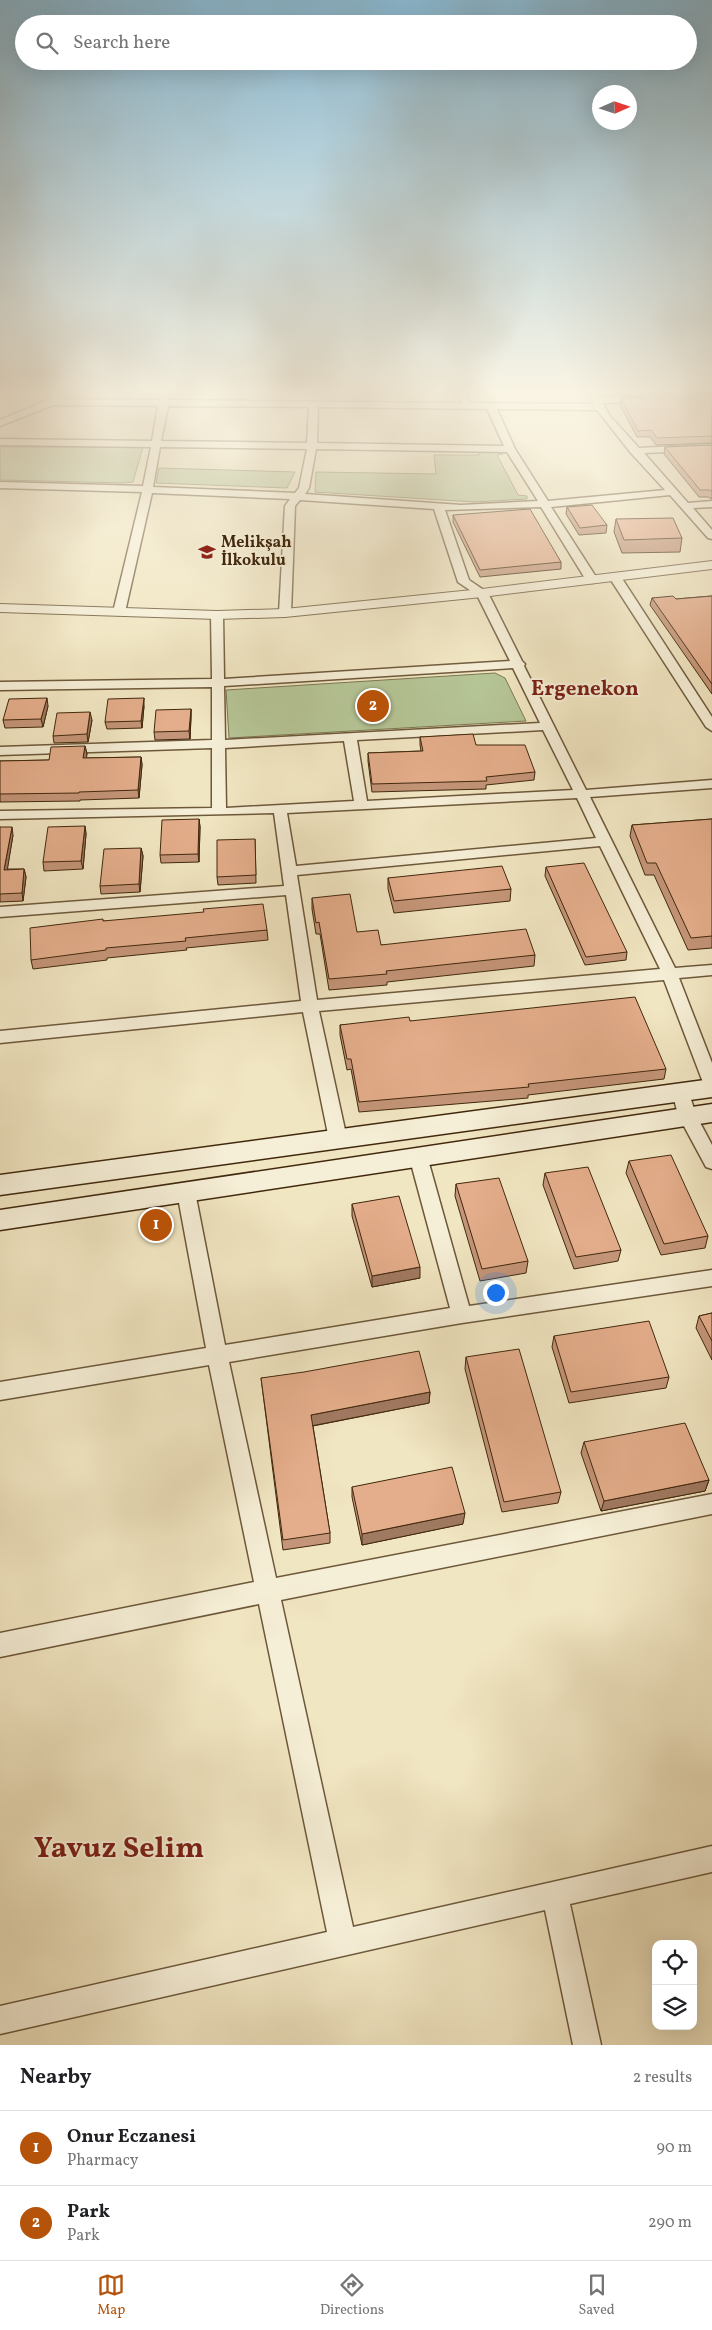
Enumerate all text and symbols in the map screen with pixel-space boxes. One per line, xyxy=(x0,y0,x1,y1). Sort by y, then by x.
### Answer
search box xyxy=(15,15,697,70)
icon: search xyxy=(33,29,61,57)
text: Search here xyxy=(73,30,170,56)
north arrow xyxy=(592,85,637,130)
place label: Melikşah İlkokulu xyxy=(221,532,292,572)
school or university icon: Melikşah İlkokulu xyxy=(197,542,217,562)
district label: Ergenekon xyxy=(531,675,639,704)
pin: 2 xyxy=(357,687,389,725)
pin: 1 xyxy=(140,1206,172,1244)
your location xyxy=(483,1280,509,1306)
district label: Yavuz Selim xyxy=(34,1828,204,1870)
map controls xyxy=(652,1940,697,2030)
button: locate xyxy=(652,1940,697,1985)
button: layers xyxy=(652,1985,697,2030)
text: Nearby xyxy=(20,2063,91,2092)
text: 2 results xyxy=(633,2067,692,2089)
text: Onur Eczanesi xyxy=(67,2124,196,2150)
text: 1 xyxy=(33,2137,39,2159)
text: 90 m xyxy=(656,2137,692,2159)
text: Pharmacy xyxy=(67,2150,138,2172)
text: Park xyxy=(67,2199,110,2225)
text: 2 xyxy=(32,2212,40,2234)
text: 290 m xyxy=(648,2212,692,2234)
text: Park xyxy=(67,2225,100,2247)
tab: Map xyxy=(97,2271,125,2320)
tab: Directions xyxy=(320,2271,384,2320)
tab: Saved xyxy=(579,2271,615,2320)

